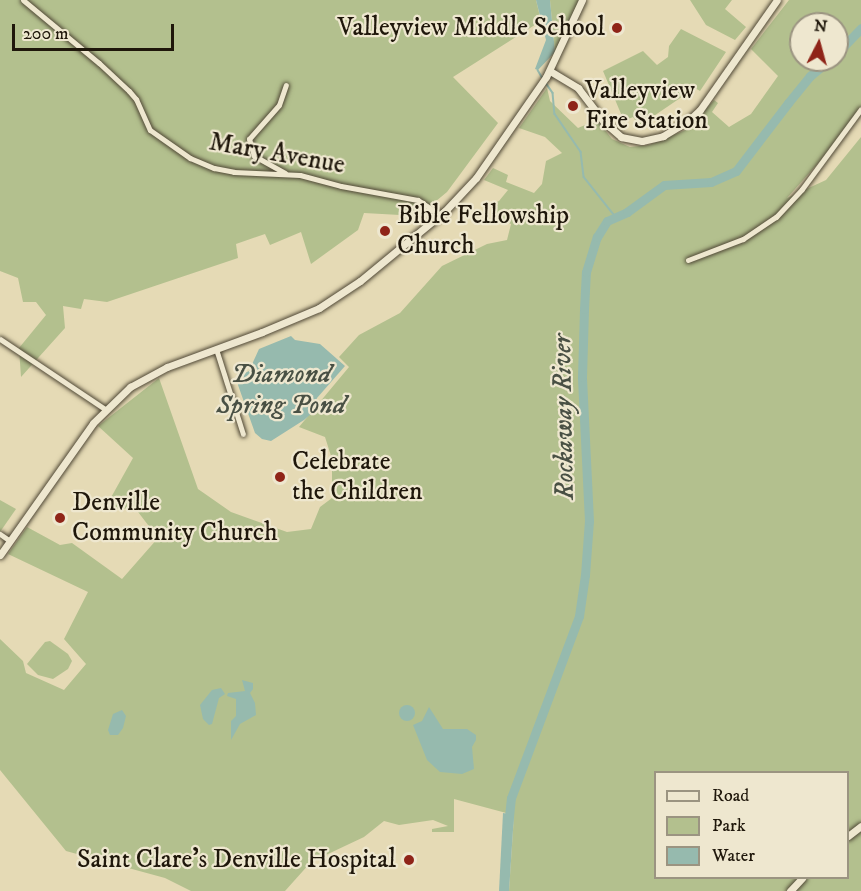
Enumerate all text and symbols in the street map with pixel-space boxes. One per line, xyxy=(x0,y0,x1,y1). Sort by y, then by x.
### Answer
scale bar xyxy=(15,12,177,50)
place label: Valleyview Middle School xyxy=(338,12,605,44)
north arrow xyxy=(789,12,849,72)
text: N xyxy=(813,15,828,37)
marker: Valleyview Middle School xyxy=(610,21,624,35)
text: 200 m xyxy=(23,23,69,45)
place label: Valleyview Fire Station xyxy=(585,75,708,136)
marker: Valleyview Fire Station xyxy=(566,99,580,113)
street label: Mary Avenue xyxy=(207,127,347,181)
place label: Bible Fellowship Church xyxy=(397,200,569,262)
marker: Bible Fellowship Church xyxy=(378,224,392,238)
water label: Rockaway River xyxy=(546,334,582,500)
water label: Diamond Spring Pond xyxy=(216,358,346,421)
place label: Celebrate the Children xyxy=(292,446,423,508)
marker: Celebrate the Children xyxy=(273,470,287,484)
place label: Denville Community Church xyxy=(72,487,278,548)
marker: Denville Community Church xyxy=(53,511,67,525)
legend xyxy=(654,771,849,879)
text: Road xyxy=(712,785,749,807)
text: Park xyxy=(712,815,746,837)
place label: Saint Clare's Denville Hospital xyxy=(77,844,396,876)
text: Water xyxy=(712,845,755,867)
marker: Saint Clare's Denville Hospital xyxy=(400,851,418,869)

